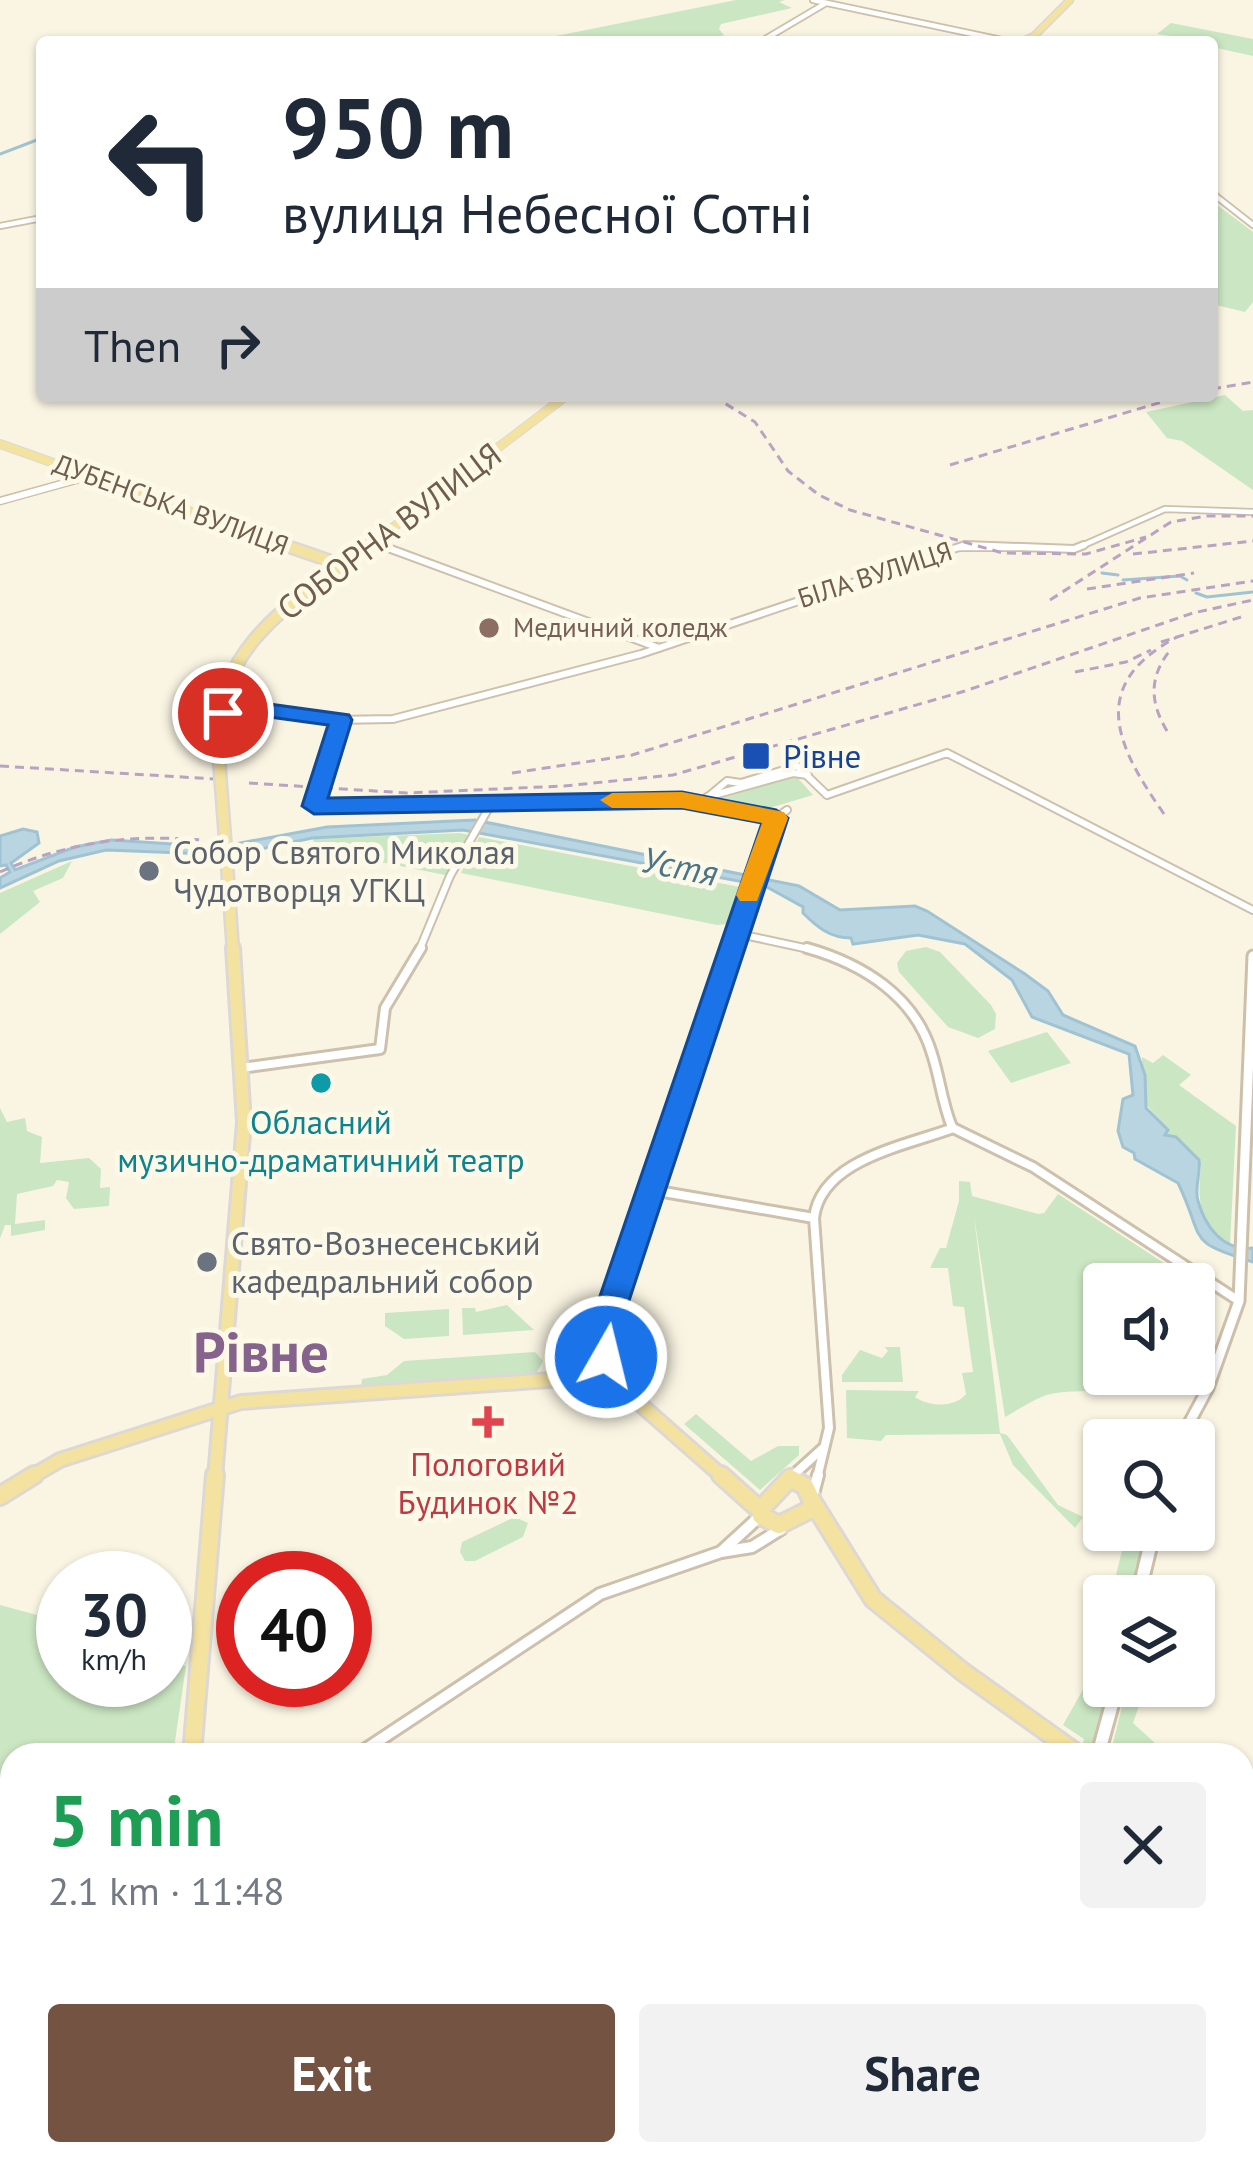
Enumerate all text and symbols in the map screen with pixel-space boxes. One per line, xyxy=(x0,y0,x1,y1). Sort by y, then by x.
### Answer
text: 950 m xyxy=(282,72,514,181)
icon: left xyxy=(84,84,240,240)
text: вулиця Небесної Сотні xyxy=(282,178,813,248)
icon: right xyxy=(205,312,271,378)
text: Then xyxy=(84,316,181,374)
street label: СОБОРНА ВУЛИЦЯ xyxy=(268,432,509,629)
street label: ДУБЕНСЬКА ВУЛИЦЯ xyxy=(49,446,293,562)
street label: БІЛА ВУЛИЦЯ xyxy=(793,533,956,615)
place label: Медичний коледж xyxy=(513,610,728,644)
marker: Медичний коледж xyxy=(476,615,502,641)
pin xyxy=(172,662,274,764)
icon: arrive xyxy=(190,680,256,746)
place label: Рівне xyxy=(783,734,861,777)
marker: Рівне xyxy=(740,740,772,772)
place label: Собор Святого Миколая Чудотворця УГКЦ xyxy=(173,830,516,911)
water label: Устя xyxy=(638,835,723,896)
marker: Собор Святого Миколая Чудотворця УГКЦ xyxy=(136,858,162,884)
marker: Обласний музично-драматичний театр xyxy=(308,1070,334,1096)
place label: Обласний музично-драматичний театр xyxy=(117,1100,525,1181)
place label: Свято-Вознесенський кафедральний собор xyxy=(231,1221,541,1302)
marker: Свято-Вознесенський кафедральний собор xyxy=(194,1249,220,1275)
map controls xyxy=(1083,1263,1215,1707)
button: sound xyxy=(1083,1263,1215,1395)
position arrow xyxy=(543,1294,669,1420)
district label: Рівне xyxy=(193,1314,329,1388)
marker: Пологовий Будинок №2 xyxy=(472,1406,504,1438)
button: search xyxy=(1083,1419,1215,1551)
place label: Пологовий Будинок №2 xyxy=(398,1442,578,1523)
speed limit sign: 40 xyxy=(216,1551,372,1707)
text: 30 xyxy=(80,1575,148,1653)
button: layers xyxy=(1083,1575,1215,1707)
text: km/h xyxy=(81,1639,147,1678)
text: 5 min xyxy=(48,1773,224,1866)
button: close xyxy=(1080,1782,1206,1908)
text: 2.1 km · 11:48 xyxy=(48,1865,284,1916)
button: Exit xyxy=(48,2004,615,2142)
button: Share xyxy=(639,2004,1206,2142)

